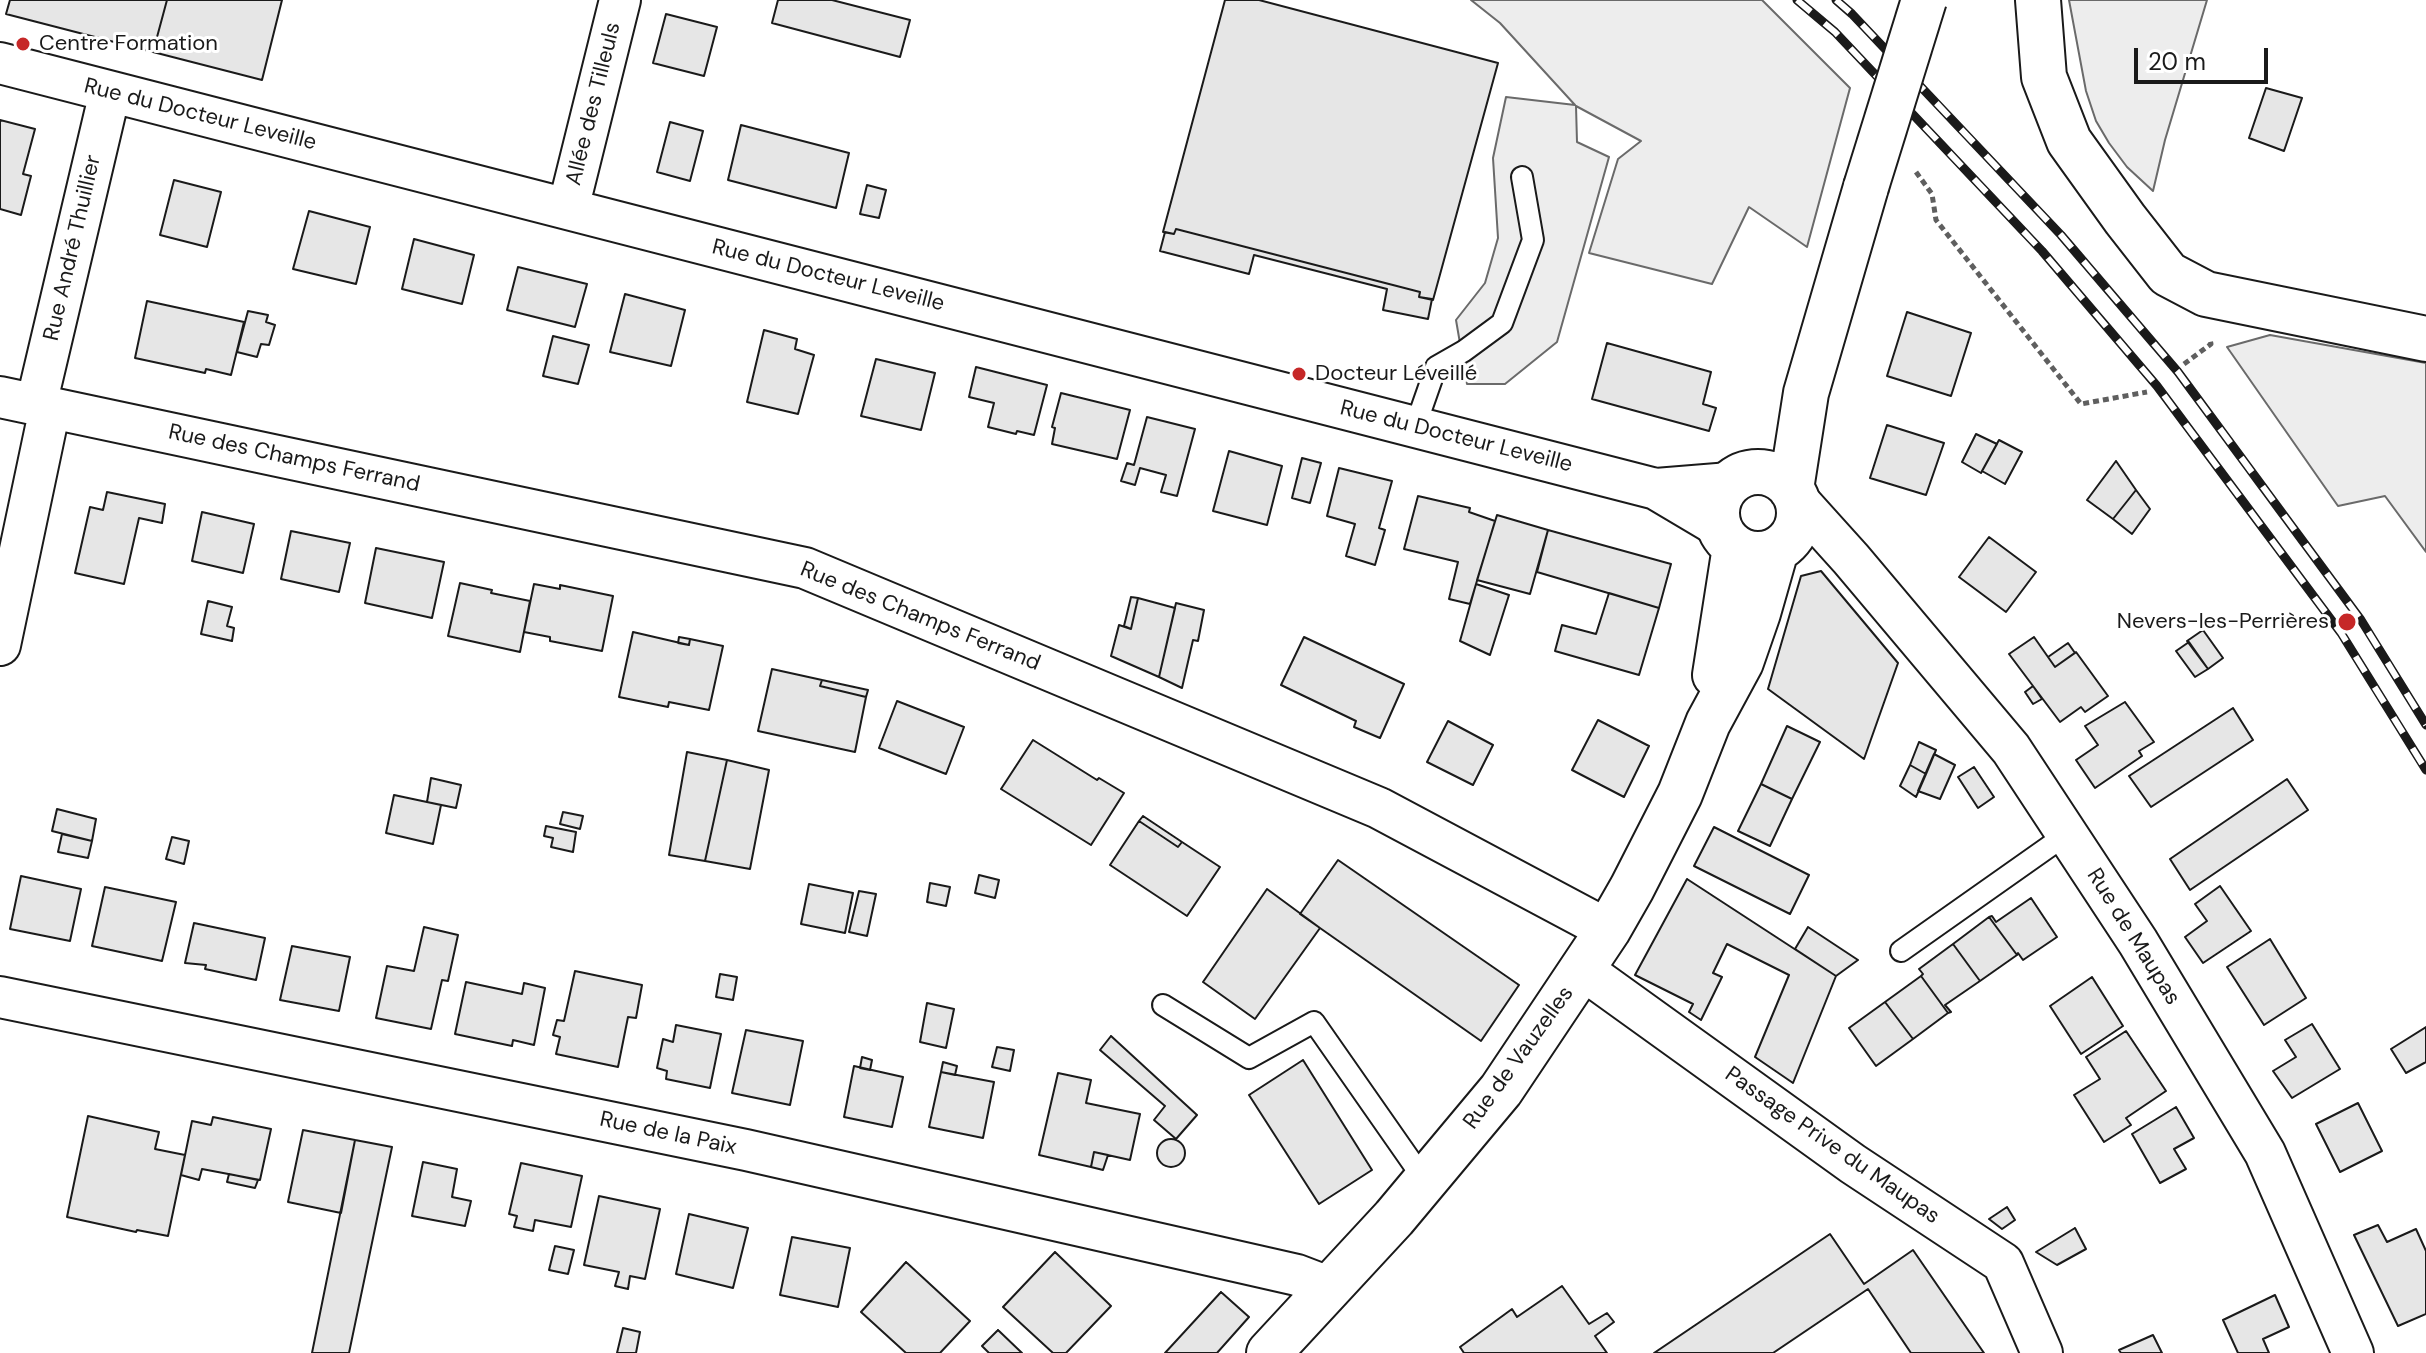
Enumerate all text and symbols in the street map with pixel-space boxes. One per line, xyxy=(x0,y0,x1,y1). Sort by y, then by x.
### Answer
street label: Allée des Tilleuls xyxy=(561,20,627,188)
place label: Centre Formation xyxy=(39,31,218,57)
scale bar xyxy=(2138,32,2272,82)
marker: Centre Formation xyxy=(14,35,32,53)
text: 20 m xyxy=(2148,46,2206,77)
street label: Rue du Docteur Leveille xyxy=(81,73,319,157)
street label: Rue André Thuillier xyxy=(39,153,107,343)
street label: Rue du Docteur Leveille xyxy=(709,234,947,318)
place label: Docteur Léveillé xyxy=(1315,361,1477,387)
marker: Docteur Léveillé xyxy=(1290,365,1308,383)
street label: Rue du Docteur Leveille xyxy=(1337,395,1575,479)
street label: Rue des Champs Ferrand xyxy=(166,419,422,499)
street label: Rue des Champs Ferrand xyxy=(796,557,1044,677)
place label: Nevers-les-Perrières xyxy=(2117,609,2329,635)
marker: Nevers-les-Perrières xyxy=(2336,611,2358,633)
street label: Rue de Maupas xyxy=(2080,864,2186,1010)
street label: Rue de Vauzelles xyxy=(1458,981,1580,1135)
street label: Passage Prive du Maupas xyxy=(1720,1062,1944,1230)
street label: Rue de la Paix xyxy=(597,1107,739,1161)

